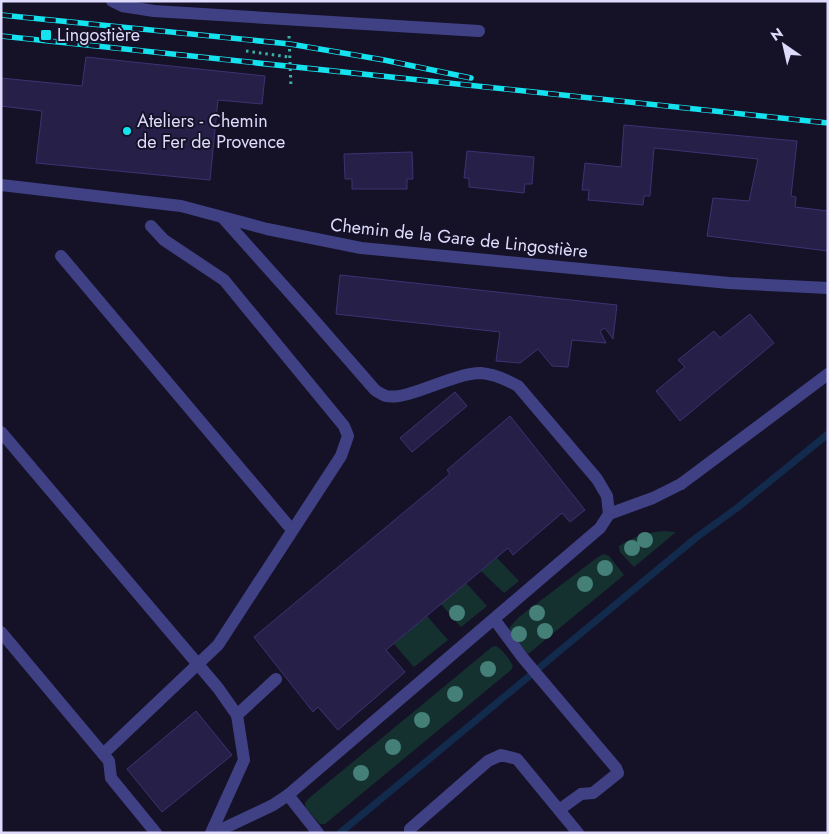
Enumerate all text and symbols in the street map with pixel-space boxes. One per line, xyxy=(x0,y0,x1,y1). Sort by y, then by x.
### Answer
north arrow xyxy=(759,20,809,70)
place label: Lingostière xyxy=(57,22,140,48)
text: N xyxy=(767,23,787,46)
marker: Lingostière xyxy=(39,28,53,42)
place label: Ateliers - Chemin de Fer de Provence xyxy=(137,108,285,155)
marker: Ateliers - Chemin de Fer de Provence xyxy=(121,125,133,137)
street label: Chemin de la Gare de Lingostière xyxy=(329,212,589,264)

